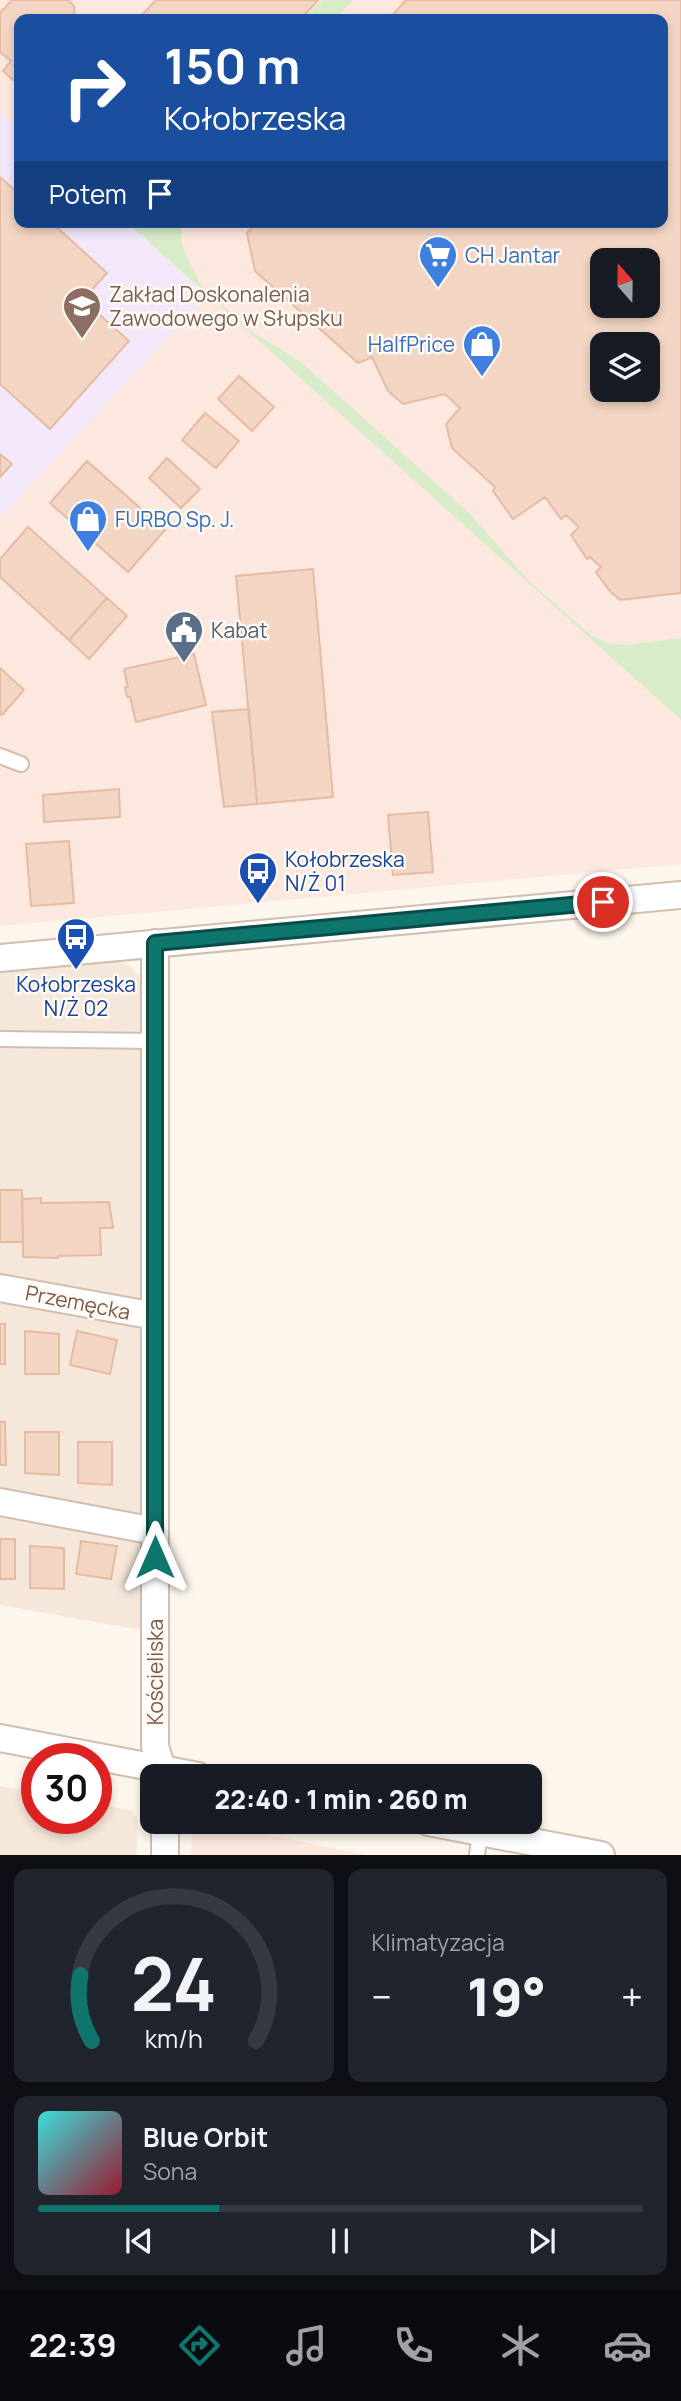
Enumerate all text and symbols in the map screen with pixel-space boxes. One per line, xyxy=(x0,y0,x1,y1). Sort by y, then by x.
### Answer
text: 150 m xyxy=(164,32,300,99)
icon: right xyxy=(49,42,140,133)
text: Kołobrzeska xyxy=(164,96,346,140)
icon: arrive xyxy=(141,175,179,213)
text: Potem xyxy=(49,176,127,212)
supermarket icon: CH Jantar xyxy=(417,234,459,289)
place label: CH Jantar xyxy=(465,241,561,269)
north arrow xyxy=(590,248,660,318)
map controls xyxy=(590,248,660,402)
place label: Zakład Doskonalenia Zawodowego w Słupsku xyxy=(109,280,343,332)
school or university icon: Zakład Doskonalenia Zawodowego w Słupsku xyxy=(61,285,103,340)
shop icon: HalfPrice xyxy=(461,323,503,378)
place label: HalfPrice xyxy=(368,330,455,358)
button: layers xyxy=(590,332,660,402)
shop icon: FURBO Sp. J. xyxy=(67,498,109,553)
place label: FURBO Sp. J. xyxy=(115,505,234,533)
public building icon: Kabat xyxy=(163,609,205,664)
place label: Kabat xyxy=(211,616,268,644)
place label: Kołobrzeska N/Ż 01 xyxy=(285,845,405,897)
bus stop icon: Kołobrzeska N/Ż 01 xyxy=(237,850,279,905)
pin xyxy=(573,872,633,932)
icon: arrive xyxy=(584,883,622,921)
bus stop icon: Kołobrzeska N/Ż 02 xyxy=(55,916,97,971)
place label: Kołobrzeska N/Ż 02 xyxy=(16,970,136,1022)
street label: Przemęcka xyxy=(23,1278,133,1326)
position arrow xyxy=(118,1520,192,1594)
street label: Kościeliska xyxy=(141,1619,169,1725)
speed limit sign: 30 xyxy=(21,1743,112,1834)
text: 22:40 · 1 min · 260 m xyxy=(214,1781,468,1817)
text: Klimatyzacja xyxy=(372,1926,505,1958)
text: 24 xyxy=(131,1934,217,2034)
text: 19° xyxy=(467,1961,546,2032)
text: − xyxy=(372,1970,392,2022)
text: + xyxy=(621,1970,643,2022)
text: km/h xyxy=(145,2021,203,2056)
text: Blue Orbit xyxy=(143,2119,268,2155)
text: Sona xyxy=(143,2155,197,2187)
icon: previous xyxy=(120,2222,158,2260)
icon: pause xyxy=(321,2222,359,2260)
icon: next xyxy=(523,2222,561,2260)
icon: directions xyxy=(175,2321,224,2370)
icon: music xyxy=(282,2321,331,2370)
icon: phone xyxy=(389,2321,438,2370)
icon: climate xyxy=(496,2321,545,2370)
icon: car xyxy=(603,2321,652,2370)
text: 22:39 xyxy=(29,2323,117,2367)

